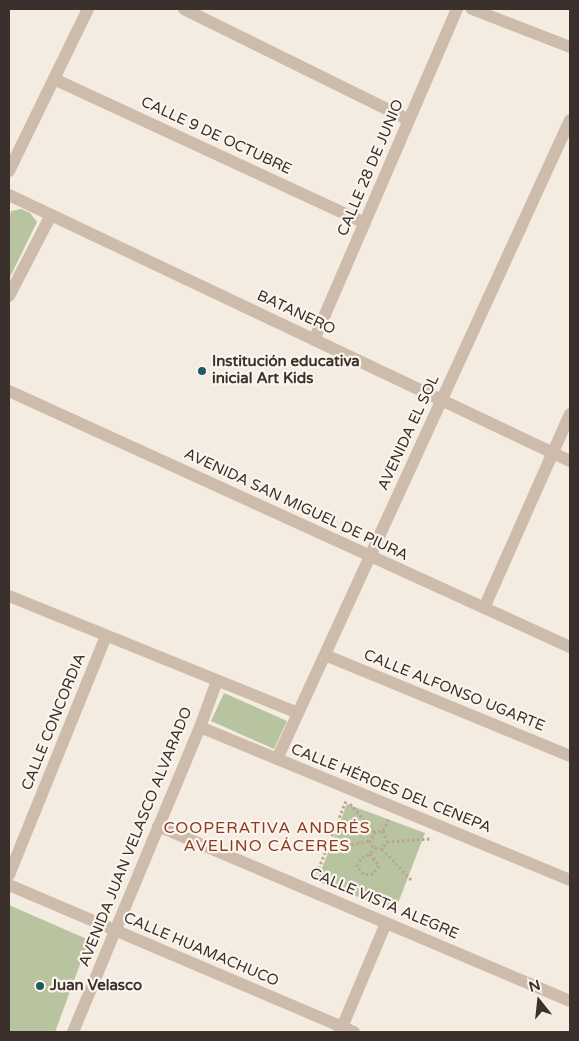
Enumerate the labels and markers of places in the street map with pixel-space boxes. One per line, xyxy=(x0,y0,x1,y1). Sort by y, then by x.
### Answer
place label: Institución educativa inicial Art Kids xyxy=(212,353,360,388)
marker: Institución educativa inicial Art Kids xyxy=(196,365,208,377)
place label: Juan Velasco xyxy=(50,977,142,995)
marker: Juan Velasco xyxy=(34,980,46,992)

